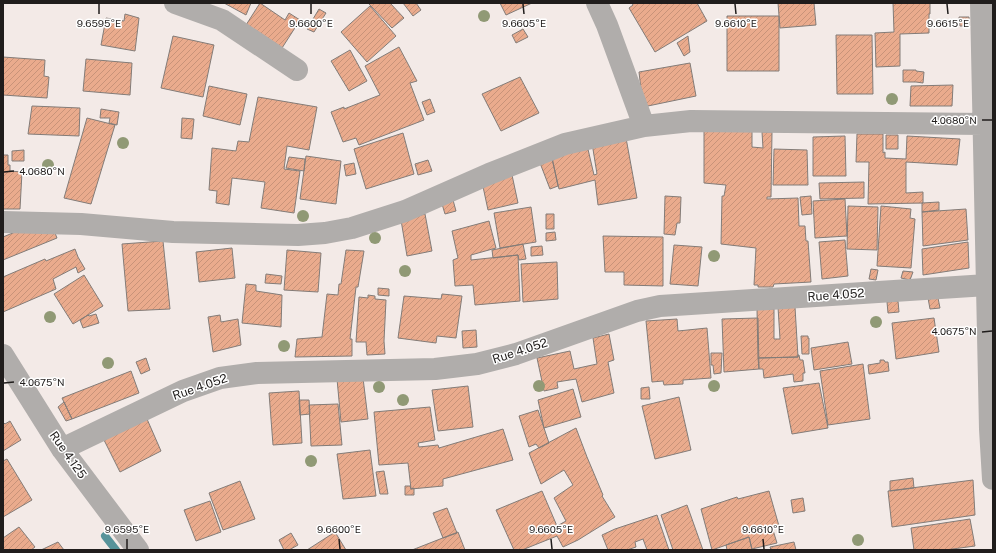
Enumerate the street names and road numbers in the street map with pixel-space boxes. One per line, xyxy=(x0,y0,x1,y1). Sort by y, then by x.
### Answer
street label: Rue 4.052 xyxy=(807,286,865,304)
street label: Rue 4.052 xyxy=(491,336,549,366)
street label: Rue 4.052 xyxy=(171,371,229,403)
street label: Rue 4.125 xyxy=(47,429,90,482)

